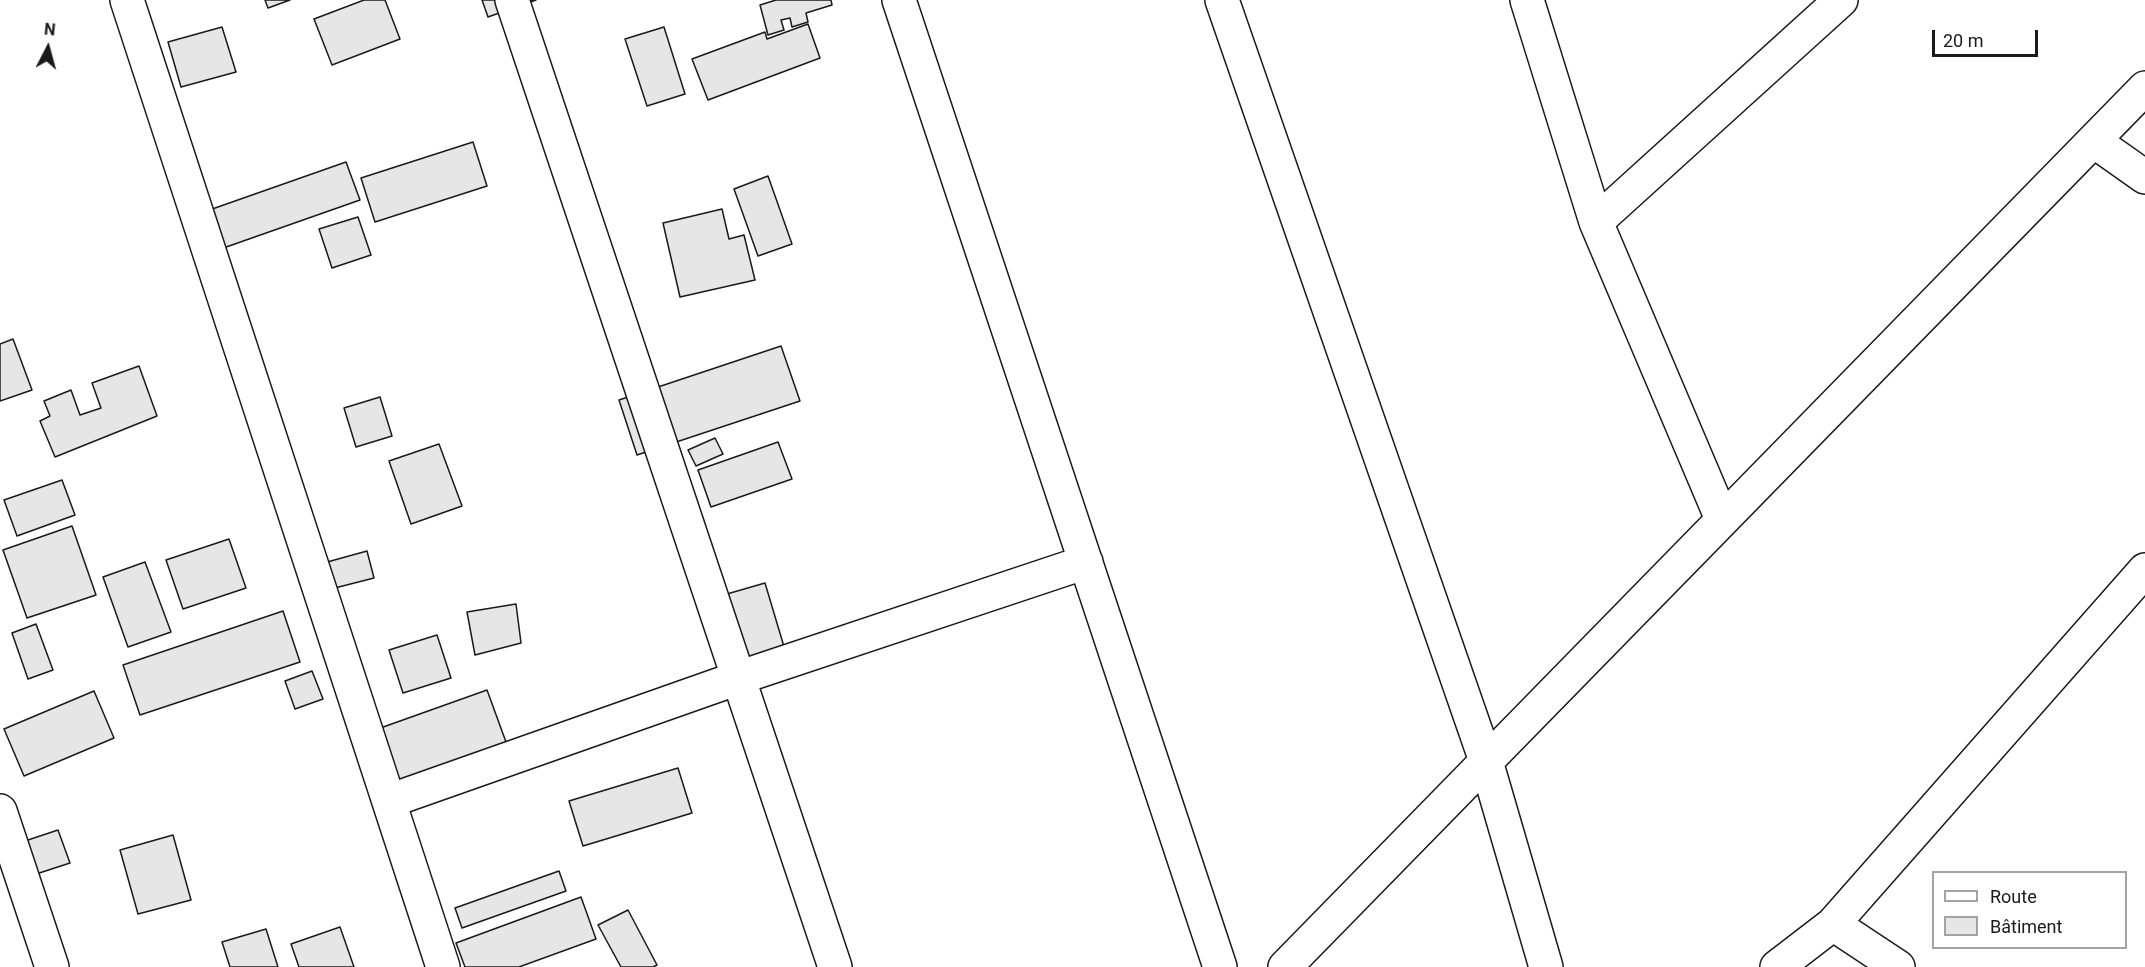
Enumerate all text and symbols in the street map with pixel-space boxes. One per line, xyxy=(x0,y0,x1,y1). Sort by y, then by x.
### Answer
north arrow xyxy=(18,18,78,78)
scale bar xyxy=(1935,18,2042,56)
text: N xyxy=(43,20,57,40)
text: 20 m xyxy=(1943,30,1983,51)
legend xyxy=(1932,871,2127,949)
text: Route xyxy=(1990,886,2037,907)
text: Bâtiment xyxy=(1990,916,2062,937)

